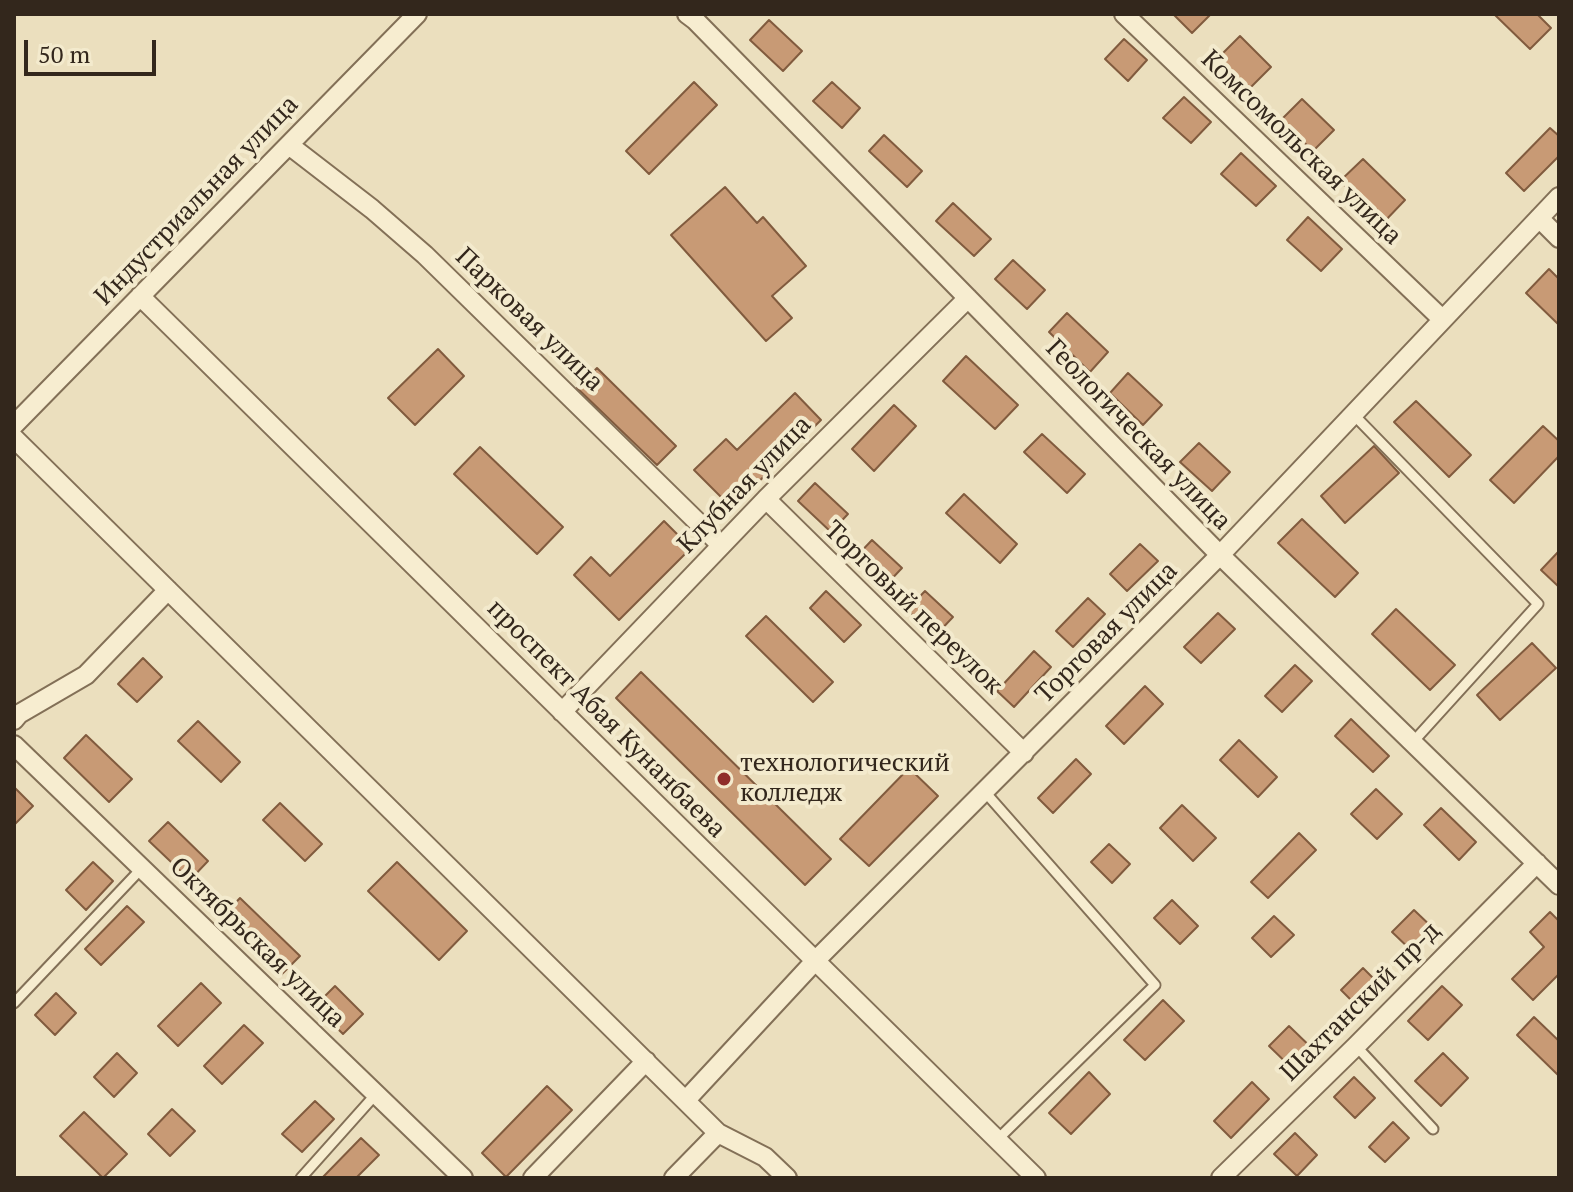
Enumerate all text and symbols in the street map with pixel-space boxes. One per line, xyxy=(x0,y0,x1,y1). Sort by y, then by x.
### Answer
scale bar xyxy=(28,24,160,74)
text: 50 m xyxy=(38,38,90,70)
street label: Комсомольская улица xyxy=(1194,44,1408,252)
street label: Индустриальная улица xyxy=(89,90,305,312)
street label: Парковая улица xyxy=(449,242,609,398)
street label: Геологическая улица xyxy=(1039,333,1237,537)
street label: Клубная улица xyxy=(672,410,818,560)
street label: Торговый переулок xyxy=(817,515,1009,701)
street label: Торговая улица xyxy=(1030,556,1184,710)
street label: проспект Абая Кунанбаева xyxy=(480,593,732,845)
place label: технологический колледж xyxy=(740,748,950,810)
marker: технологический колледж xyxy=(715,770,733,788)
street label: Октябрьская улица xyxy=(163,851,351,1035)
street label: Шахтанский пр-д xyxy=(1275,916,1447,1088)

